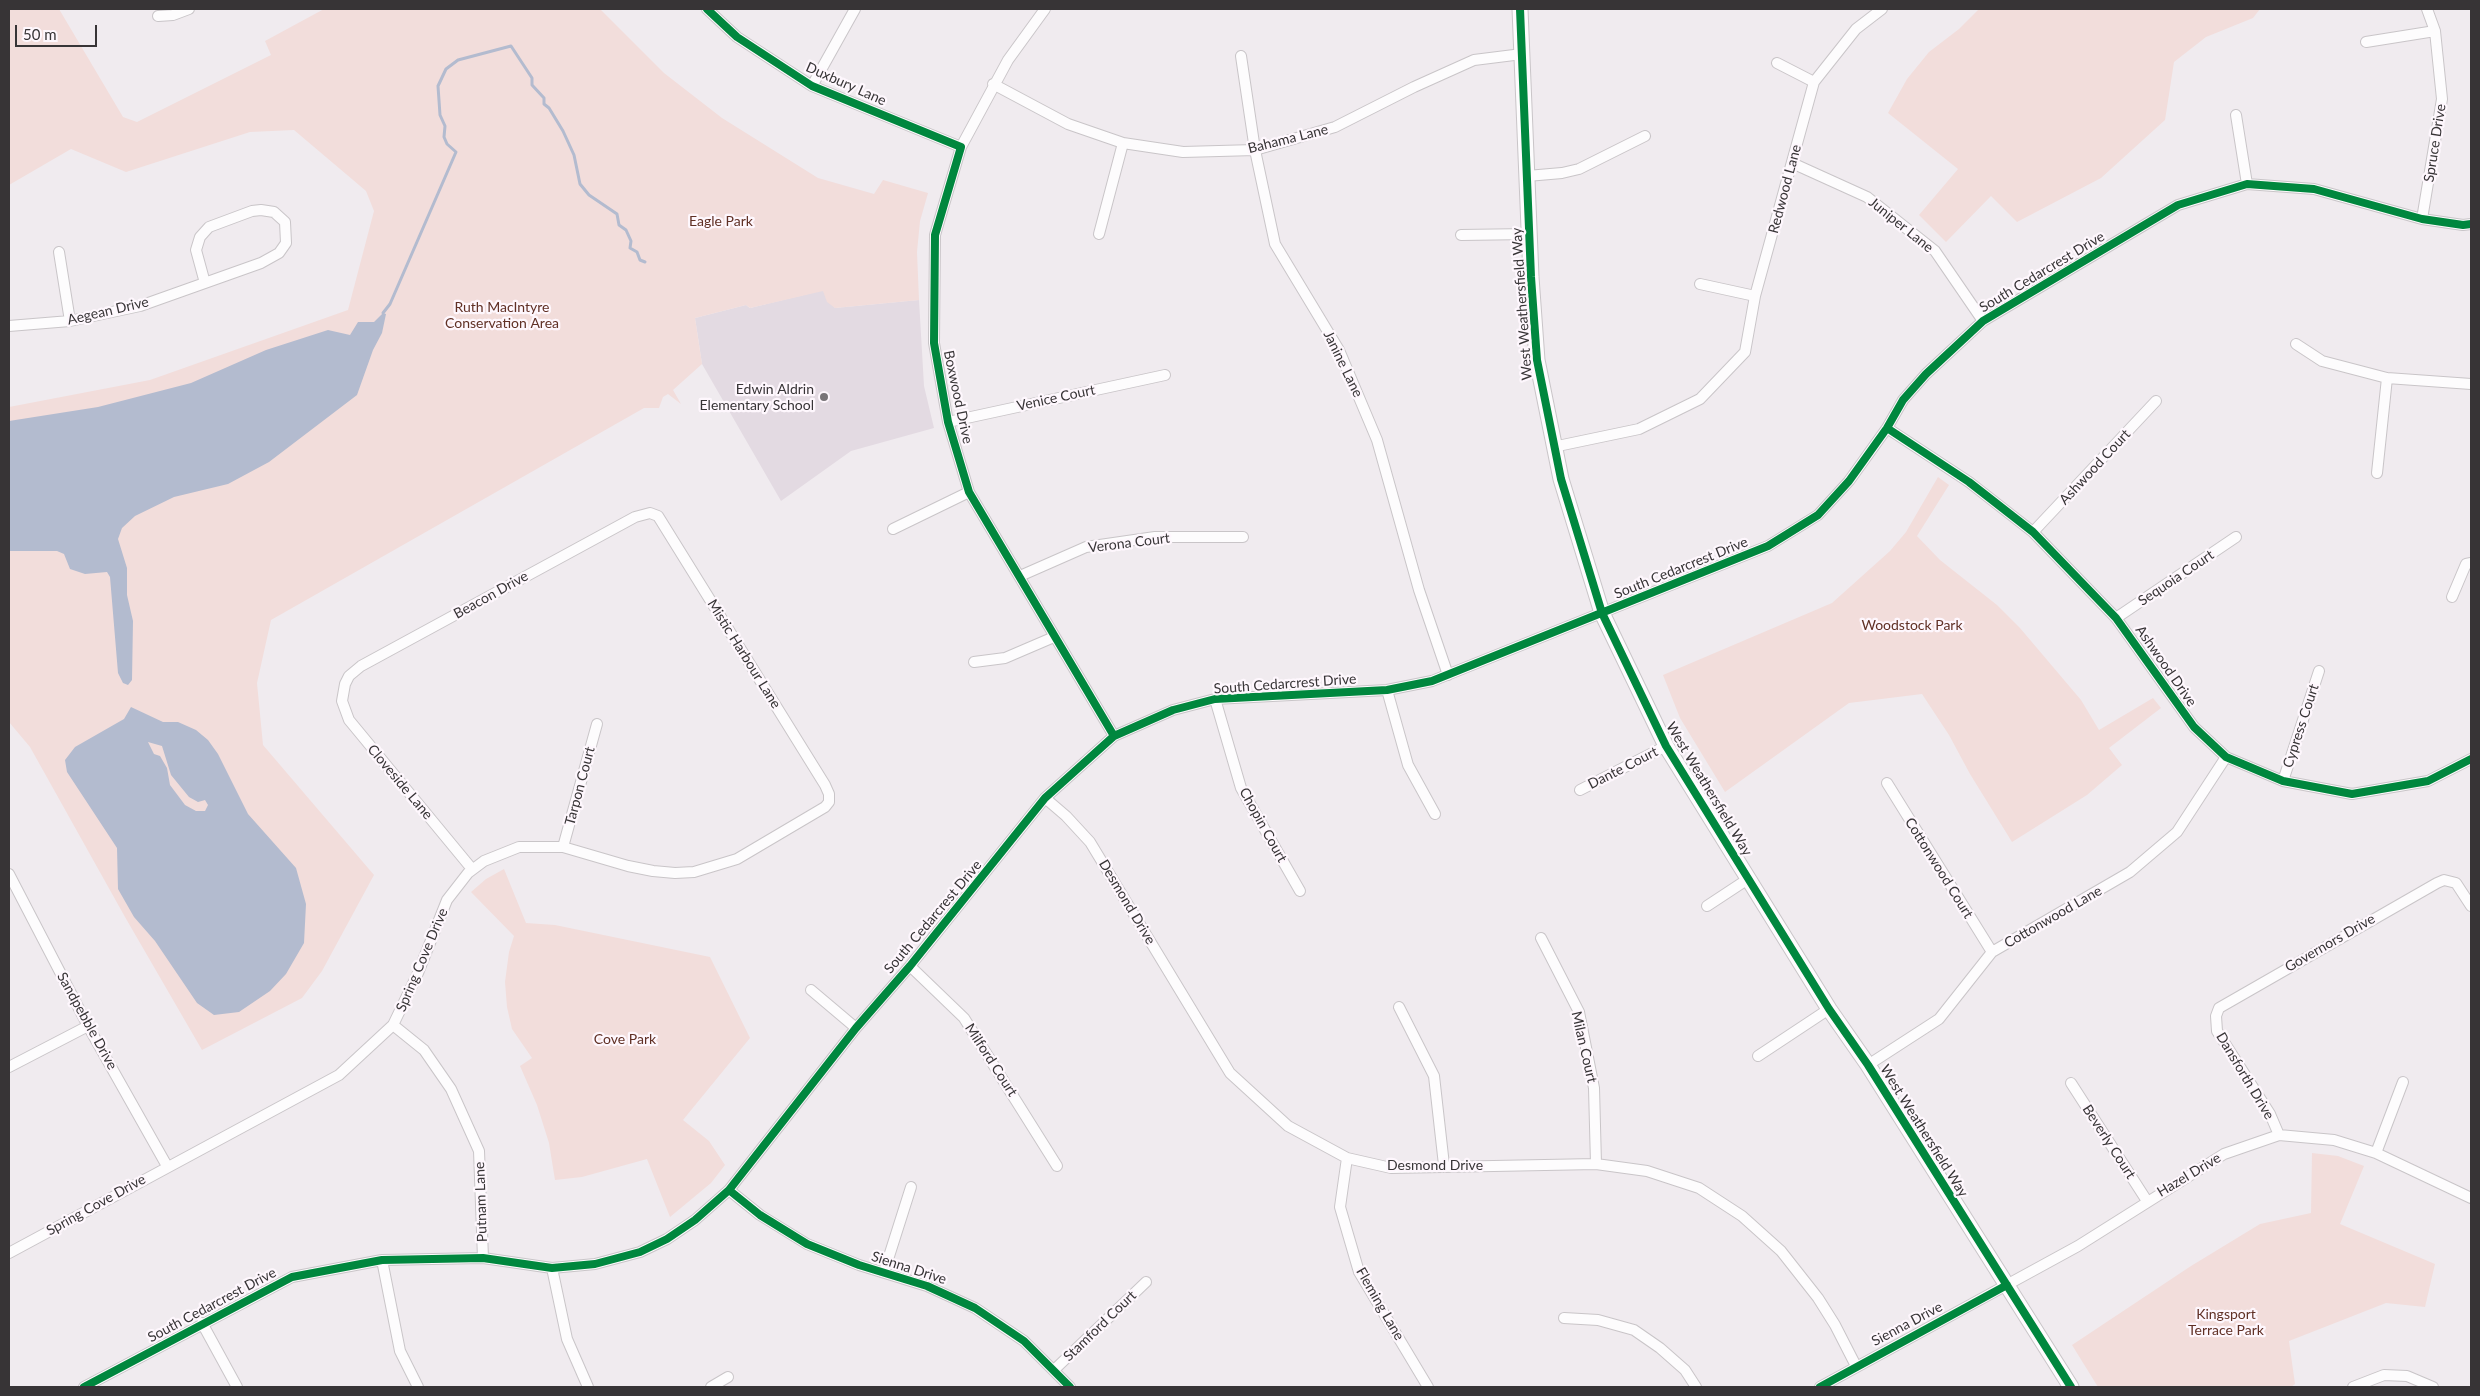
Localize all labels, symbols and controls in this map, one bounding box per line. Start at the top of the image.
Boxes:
scale bar [18,15,100,47]
text: 50 m [23,25,57,43]
street label: Duxbury Lane [803,59,889,109]
street label: Spruce Drive [2421,103,2449,183]
street label: Bahama Lane [1246,121,1330,157]
street label: Redwood Lane [1765,143,1805,235]
street label: Juniper Lane [1865,194,1937,256]
park label: Eagle Park [689,213,753,229]
street label: West Weathersfield Way [1508,227,1536,381]
street label: South Cedarcrest Drive [1976,228,2108,316]
street label: Aegean Drive [66,293,150,329]
park label: Ruth MacIntyre Conservation Area [445,299,559,332]
street label: Janine Lane [1320,328,1366,400]
street label: Boxwood Drive [940,349,976,445]
place label: Edwin Aldrin Elementary School [700,381,814,414]
street label: Venice Court [1015,382,1097,414]
marker: Edwin Aldrin Elementary School [818,391,830,403]
street label: Ashwood Court [2056,426,2134,508]
street label: Verona Court [1087,530,1171,556]
street label: South Cedarcrest Drive [1612,533,1750,603]
street label: Sequoia Court [2135,547,2217,609]
street label: Beacon Drive [451,568,531,622]
street label: Mistic Harbour Lane [704,596,784,712]
park label: Woodstock Park [1861,617,1963,633]
street label: Ashwood Drive [2132,622,2200,710]
street label: South Cedarcrest Drive [1213,671,1357,697]
street label: Cypress Court [2280,682,2322,770]
street label: West Weathersfield Way [1662,719,1756,859]
street label: Cloveside Lane [364,741,436,823]
street label: Dante Court [1585,743,1661,793]
street label: Tarpon Court [561,745,599,827]
street label: Chopin Court [1236,785,1290,865]
street label: Cottonwood Court [1901,815,1977,921]
street label: South Cedarcrest Drive [881,857,985,977]
street label: Desmond Drive [1095,857,1159,947]
street label: Cottonwood Lane [2001,882,2105,952]
street label: Spring Cove Drive [393,906,451,1014]
street label: Governors Drive [2282,910,2378,976]
street label: Sandpebble Drive [53,969,121,1073]
street label: Milan Court [1568,1010,1600,1084]
street label: Milford Court [961,1020,1021,1100]
street label: Dansforth Drive [2212,1029,2278,1123]
park label: Cove Park [594,1031,656,1047]
street label: West Weathersfield Way [1876,1062,1972,1200]
street label: Beverly Court [2079,1102,2139,1182]
street label: Hazel Drive [2154,1149,2224,1201]
street label: Desmond Drive [1387,1157,1483,1173]
street label: Putnam Lane [471,1162,491,1242]
street label: Spring Cove Drive [43,1171,149,1239]
street label: Sienna Drive [869,1248,949,1288]
street label: South Cedarcrest Drive [145,1264,279,1346]
street label: Fleming Lane [1352,1265,1408,1343]
street label: Stamford Court [1060,1287,1140,1365]
street label: Sienna Drive [1869,1298,1945,1350]
park label: Kingsport Terrace Park [2188,1306,2264,1338]

